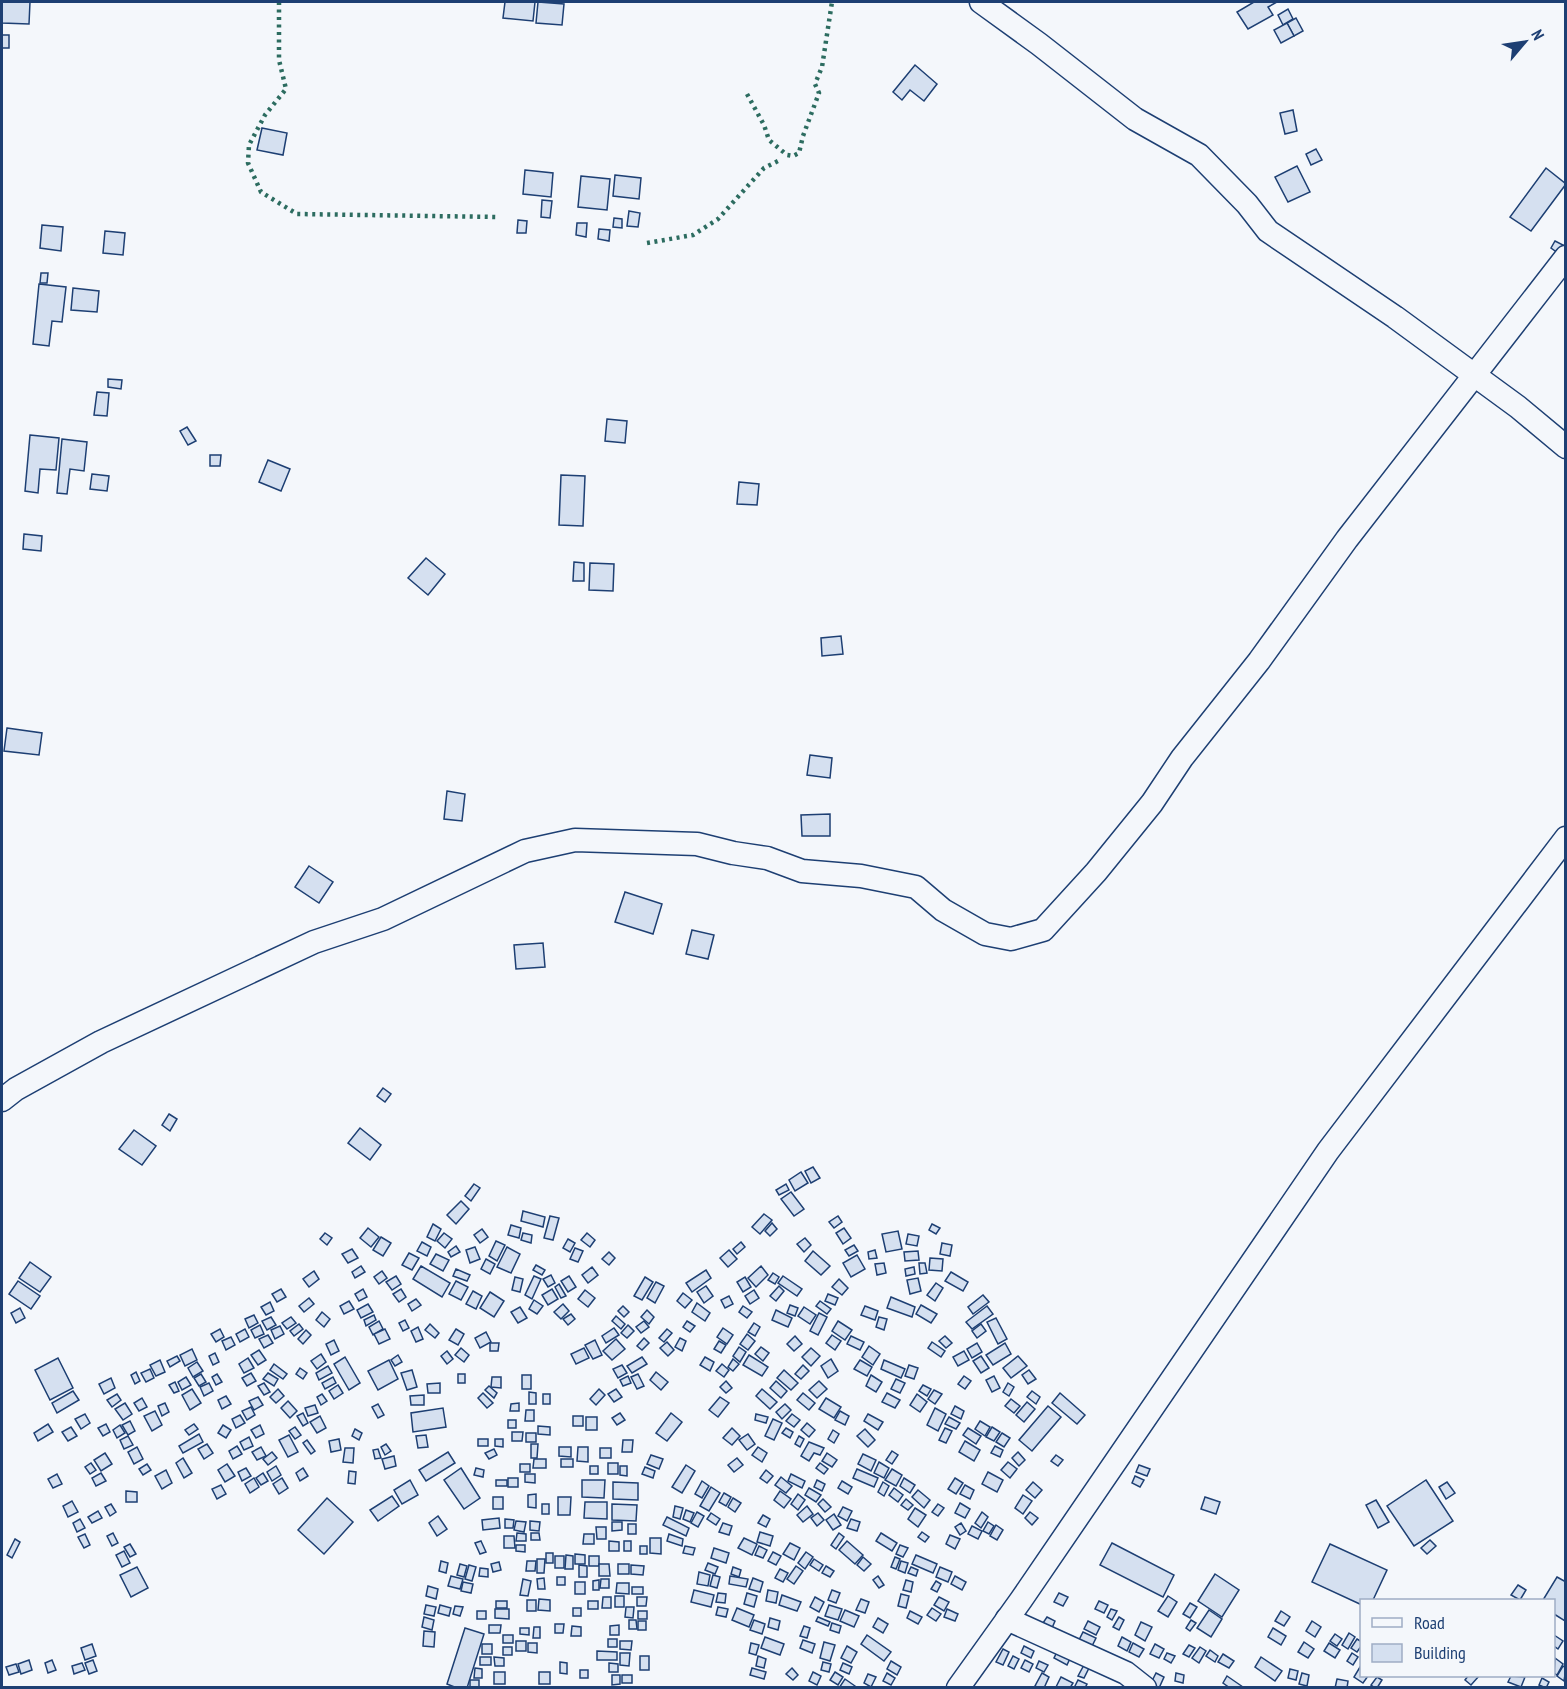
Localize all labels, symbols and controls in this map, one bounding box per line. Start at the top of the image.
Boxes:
north arrow [1495,12,1555,72]
text: N [1527,26,1549,43]
legend [1360,1599,1555,1677]
text: Road [1414,1611,1445,1634]
text: Building [1414,1641,1466,1664]

